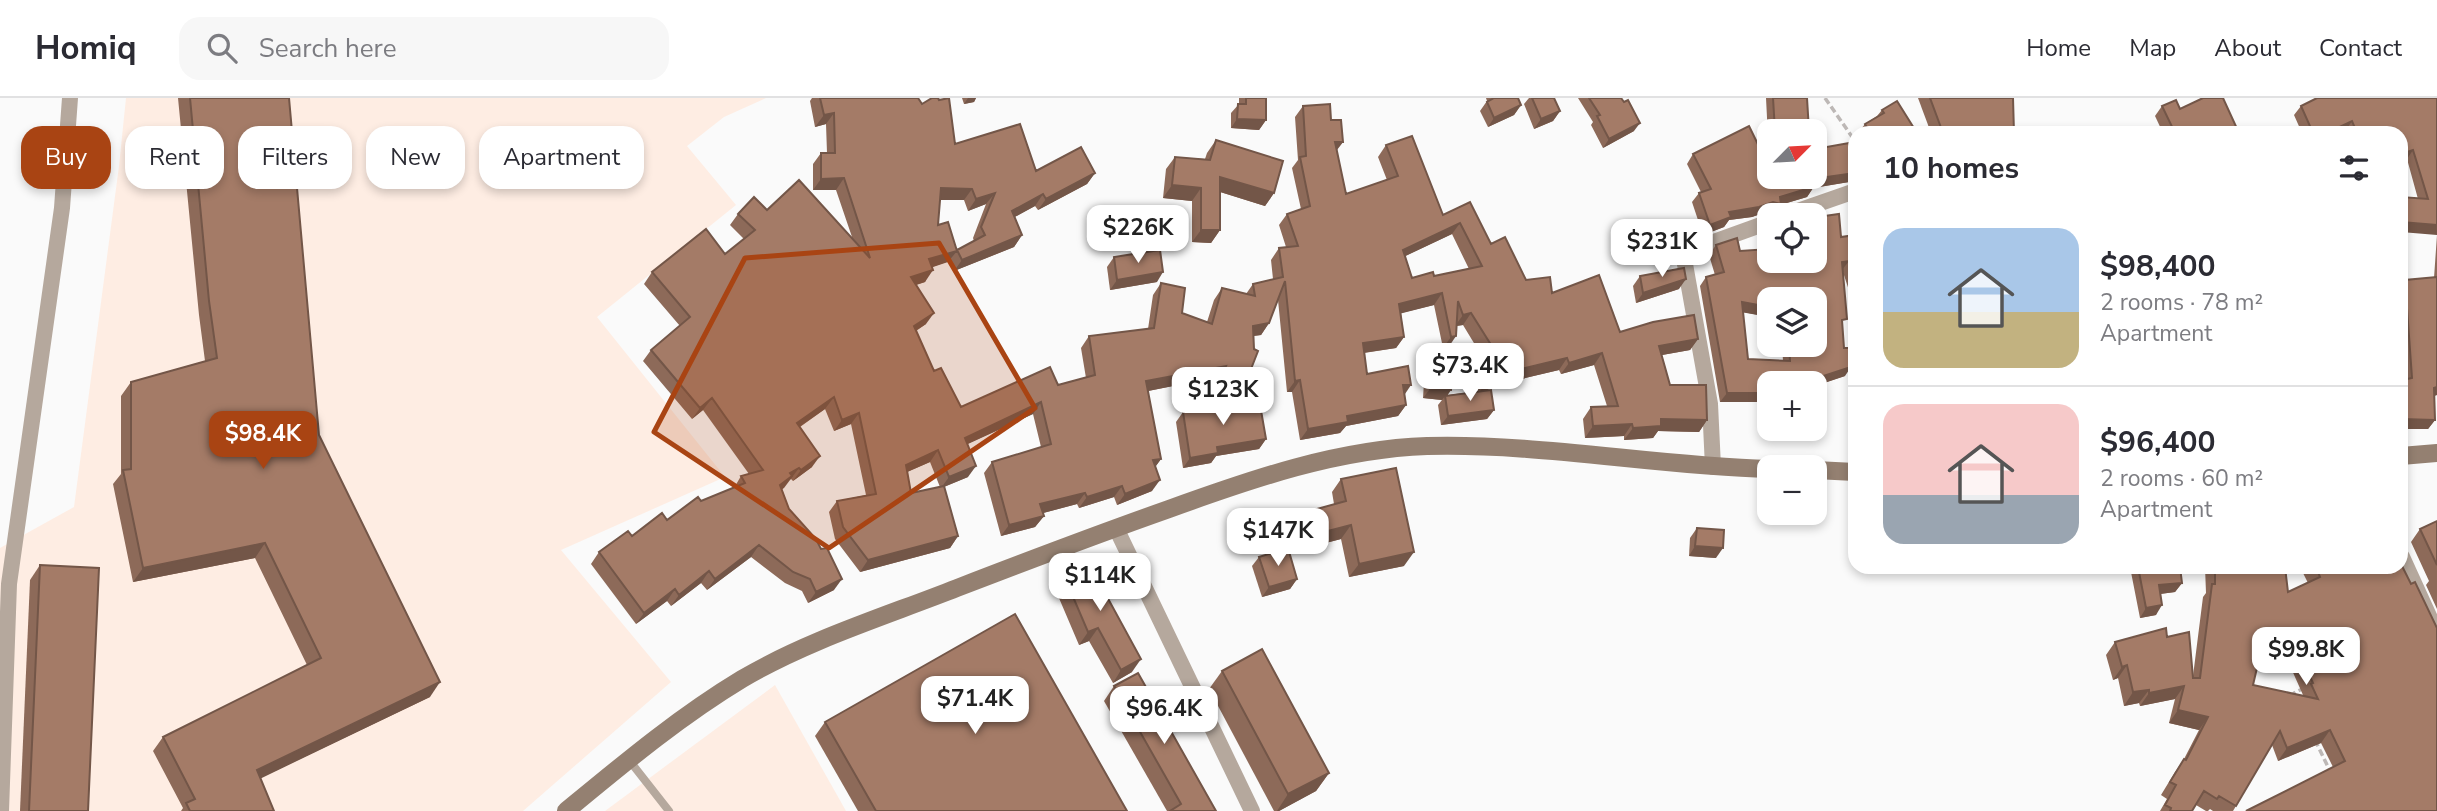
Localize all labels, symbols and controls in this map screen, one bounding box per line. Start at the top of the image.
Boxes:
search box [179,17,669,80]
text: Homiq [35,26,137,71]
icon: search [203,29,241,67]
text: Search here [259,31,397,66]
text: Home [2026,32,2091,64]
text: Map [2129,32,2176,64]
text: About [2214,32,2281,64]
text: Contact [2319,32,2402,64]
north arrow [1757,119,1827,189]
map controls [1757,119,1827,525]
chip: Buy [21,126,111,189]
chip: Rent [125,126,224,189]
chip: Filters [238,126,352,189]
chip: New [366,126,465,189]
chip: Apartment [479,126,644,189]
text: 10 homes [1883,148,2019,189]
icon: filters [2335,149,2373,187]
button: locate [1757,203,1827,273]
pin: $226K [1089,206,1187,265]
text: $226K [1103,212,1173,243]
pin: $231K [1613,220,1711,279]
text: $231K [1627,226,1697,257]
text: $98,400 [2100,246,2215,287]
icon: home [1939,256,2023,340]
button: layers [1757,287,1827,357]
text: 2 rooms · 78 m² [2100,287,2263,318]
text: Apartment [2100,318,2212,349]
pin: $73.4K [1413,344,1527,403]
text: $73.4K [1432,350,1508,381]
pin: $123K [1174,368,1272,427]
button: + [1757,371,1827,441]
text: $123K [1188,374,1258,405]
pin: $98.4K [206,412,320,471]
text: $98.4K [225,418,301,449]
text: $96,400 [2100,422,2215,463]
icon: home [1939,432,2023,516]
button: − [1757,455,1827,525]
text: 2 rooms · 60 m² [2100,463,2263,494]
text: Apartment [2100,494,2212,525]
pin: $147K [1229,508,1327,568]
text: $147K [1243,515,1313,546]
pin: $114K [1051,554,1149,613]
text: $114K [1065,560,1135,591]
pin: $99.8K [2249,628,2363,687]
text: $99.8K [2268,634,2344,665]
pin: $71.4K [918,676,1032,736]
text: $71.4K [937,683,1013,714]
pin: $96.4K [1107,686,1221,746]
text: $96.4K [1126,693,1202,724]

